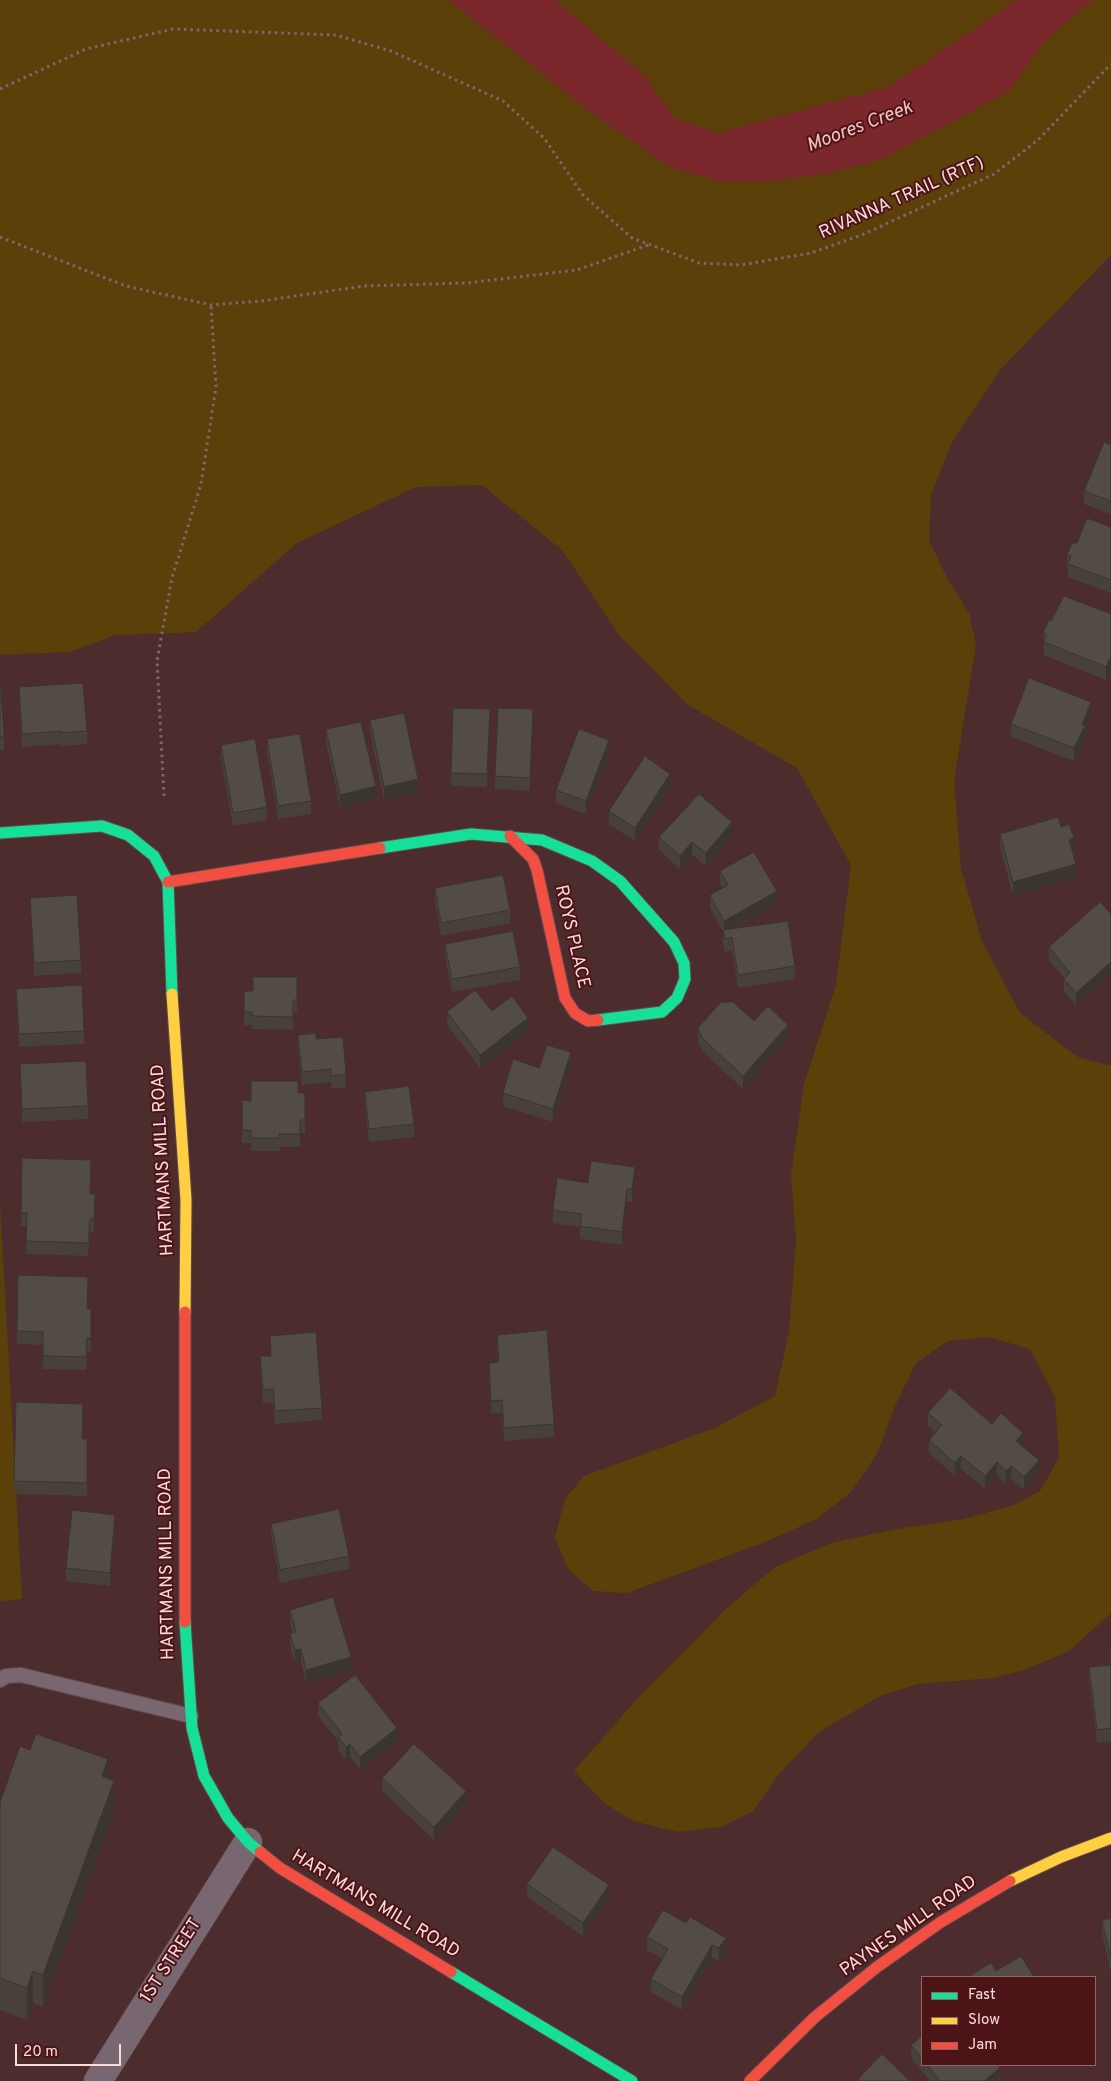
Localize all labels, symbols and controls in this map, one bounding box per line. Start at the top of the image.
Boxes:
water label: Moores Creek [804,97,916,159]
street label: RIVANNA TRAIL (RTF) [816,153,988,245]
street label: ROYS PLACE [549,883,593,991]
street label: HARTMANS MILL ROAD [148,1064,180,1256]
street label: HARTMANS MILL ROAD [156,1468,180,1660]
street label: HARTMANS MILL ROAD [287,1846,463,1964]
street label: PAYNES MILL ROAD [837,1872,981,1982]
street label: 1ST STREET [137,1915,207,2007]
legend [921,1976,1096,2066]
text: Fast [968,1986,996,2005]
text: Slow [968,2011,1000,2030]
scale bar [18,2034,124,2066]
text: Jam [968,2036,997,2055]
text: 20 m [23,2043,58,2062]

